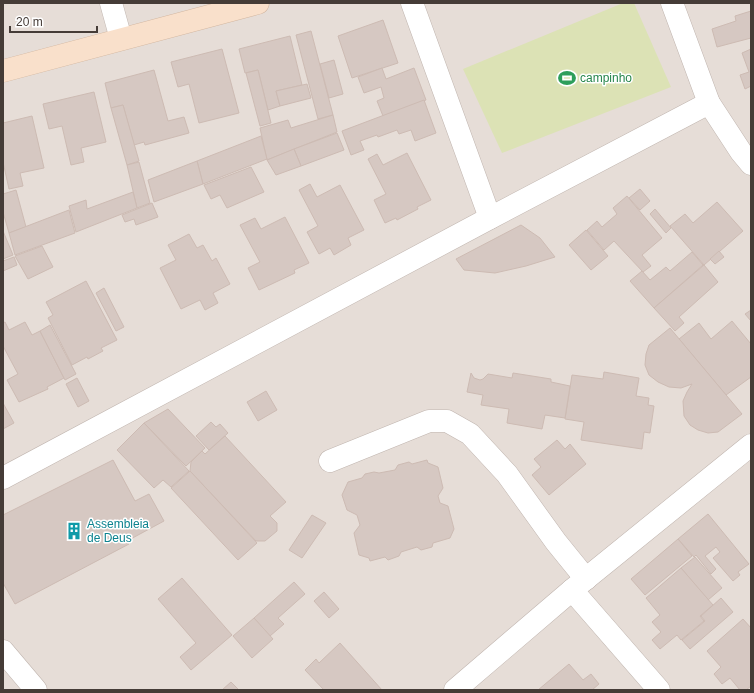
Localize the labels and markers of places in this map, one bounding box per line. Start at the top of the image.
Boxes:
sports icon: campinho [557,68,577,88]
place label: campinho [580,71,632,85]
place label: Assembleia de Deus [87,517,149,545]
building icon: Assembleia de Deus [64,521,84,541]

